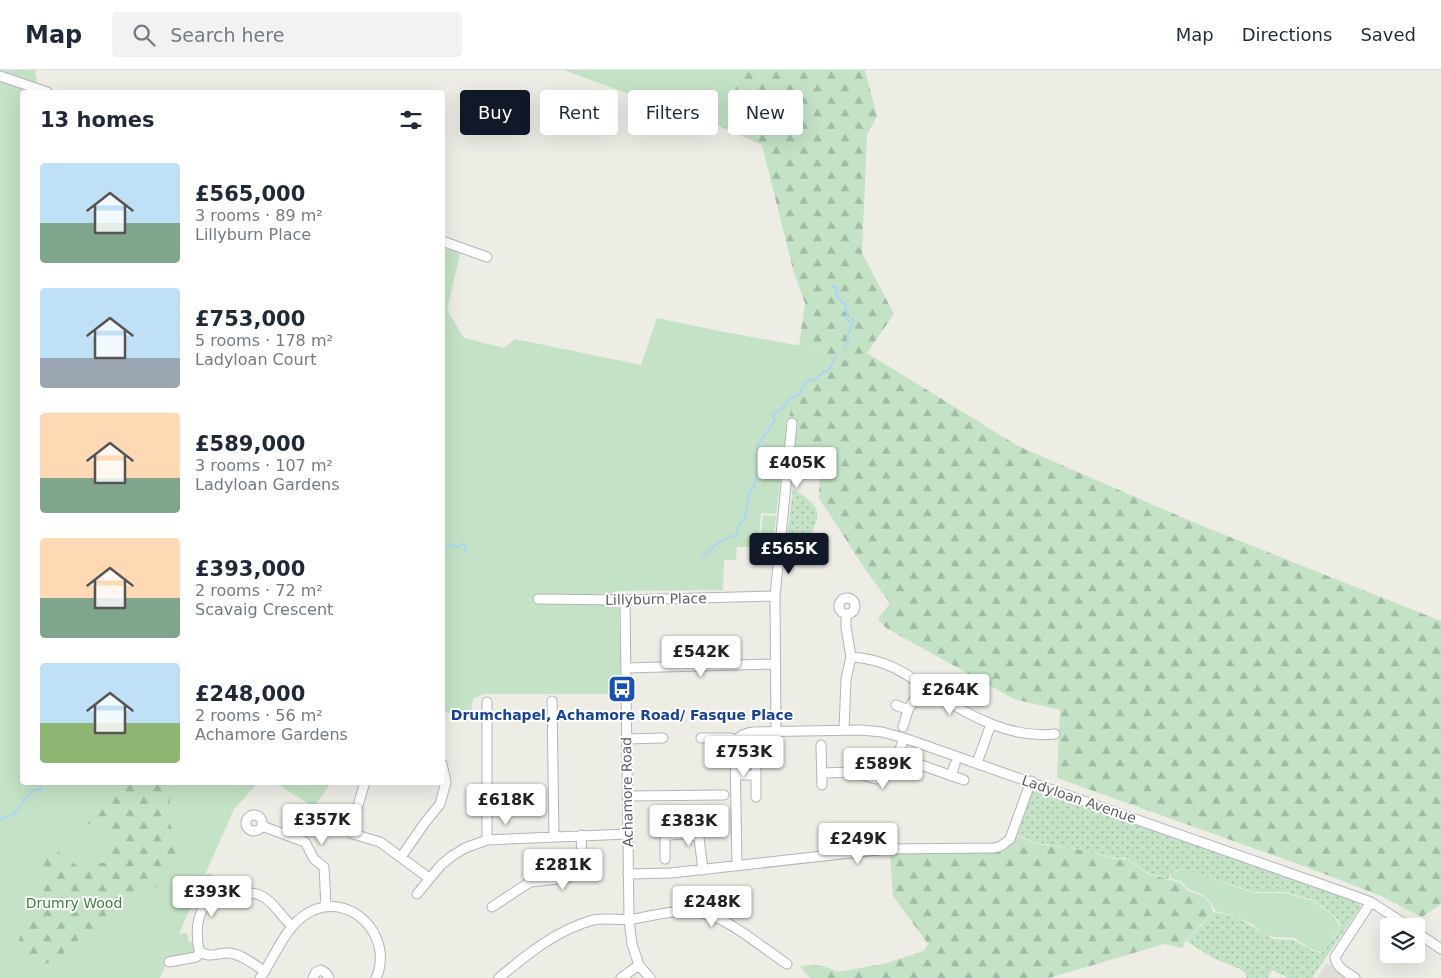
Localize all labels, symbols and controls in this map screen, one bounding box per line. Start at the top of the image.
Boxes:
search box [112,12,462,57]
text: Map [25,21,82,49]
icon: search [130,21,158,49]
text: Search here [170,24,284,46]
text: Map [1176,24,1214,45]
text: Directions [1242,24,1332,45]
text: Saved [1360,24,1416,45]
chip: Buy [460,90,530,135]
chip: Rent [540,90,618,135]
chip: Filters [628,90,718,135]
chip: New [728,90,803,135]
icon: filters [397,106,425,134]
text: 13 homes [40,108,155,132]
text: £565,000 [195,182,305,206]
icon: home [80,183,140,243]
text: 3 rooms · 89 m² [195,206,323,225]
text: Lillyburn Place [195,225,311,244]
text: £753,000 [195,307,305,331]
icon: home [80,308,140,368]
text: 5 rooms · 178 m² [195,331,333,350]
text: Ladyloan Court [195,350,317,369]
text: £589,000 [195,432,305,456]
icon: home [80,433,140,493]
pin: £405K [762,446,832,489]
text: £405K [769,453,825,472]
text: 3 rooms · 107 m² [195,456,333,475]
text: Ladyloan Gardens [195,475,340,494]
pin: £565K [754,532,824,575]
text: £565K [761,539,817,558]
text: £393,000 [195,557,305,581]
icon: home [80,558,140,618]
text: 2 rooms · 72 m² [195,581,323,600]
street label: Lillyburn Place [605,590,707,608]
text: Scavaig Crescent [195,600,333,619]
pin: £542K [666,636,736,678]
text: £542K [673,642,729,661]
bus stop icon: Drumchapel, Achamore Road/ Fasque Place [607,674,637,704]
pin: £264K [915,674,985,716]
text: £264K [922,680,978,699]
text: £248,000 [195,682,305,706]
icon: home [80,683,140,743]
text: 2 rooms · 56 m² [195,706,323,725]
place label: Drumchapel, Achamore Road/ Fasque Place [451,707,793,723]
text: Achamore Gardens [195,725,348,744]
pin: £753K [709,736,779,778]
street label: Achamore Road [618,737,636,847]
text: £753K [716,742,772,761]
pin: £589K [848,748,918,790]
text: £589K [855,754,911,773]
street label: Ladyloan Avenue [1020,772,1138,826]
pin: £618K [471,784,541,826]
text: £618K [478,790,534,809]
pin: £357K [287,804,357,846]
pin: £383K [654,804,724,847]
text: £357K [294,810,350,829]
text: £383K [661,811,717,830]
pin: £249K [823,822,893,865]
text: £249K [830,829,886,848]
pin: £281K [528,848,598,891]
text: £281K [535,855,591,874]
pin: £393K [177,876,247,918]
text: £393K [184,882,240,901]
pin: £248K [677,886,747,928]
text: £248K [684,892,740,911]
park label: Drumry Wood [26,895,122,911]
map controls [1380,918,1425,963]
button: layers [1380,918,1425,963]

